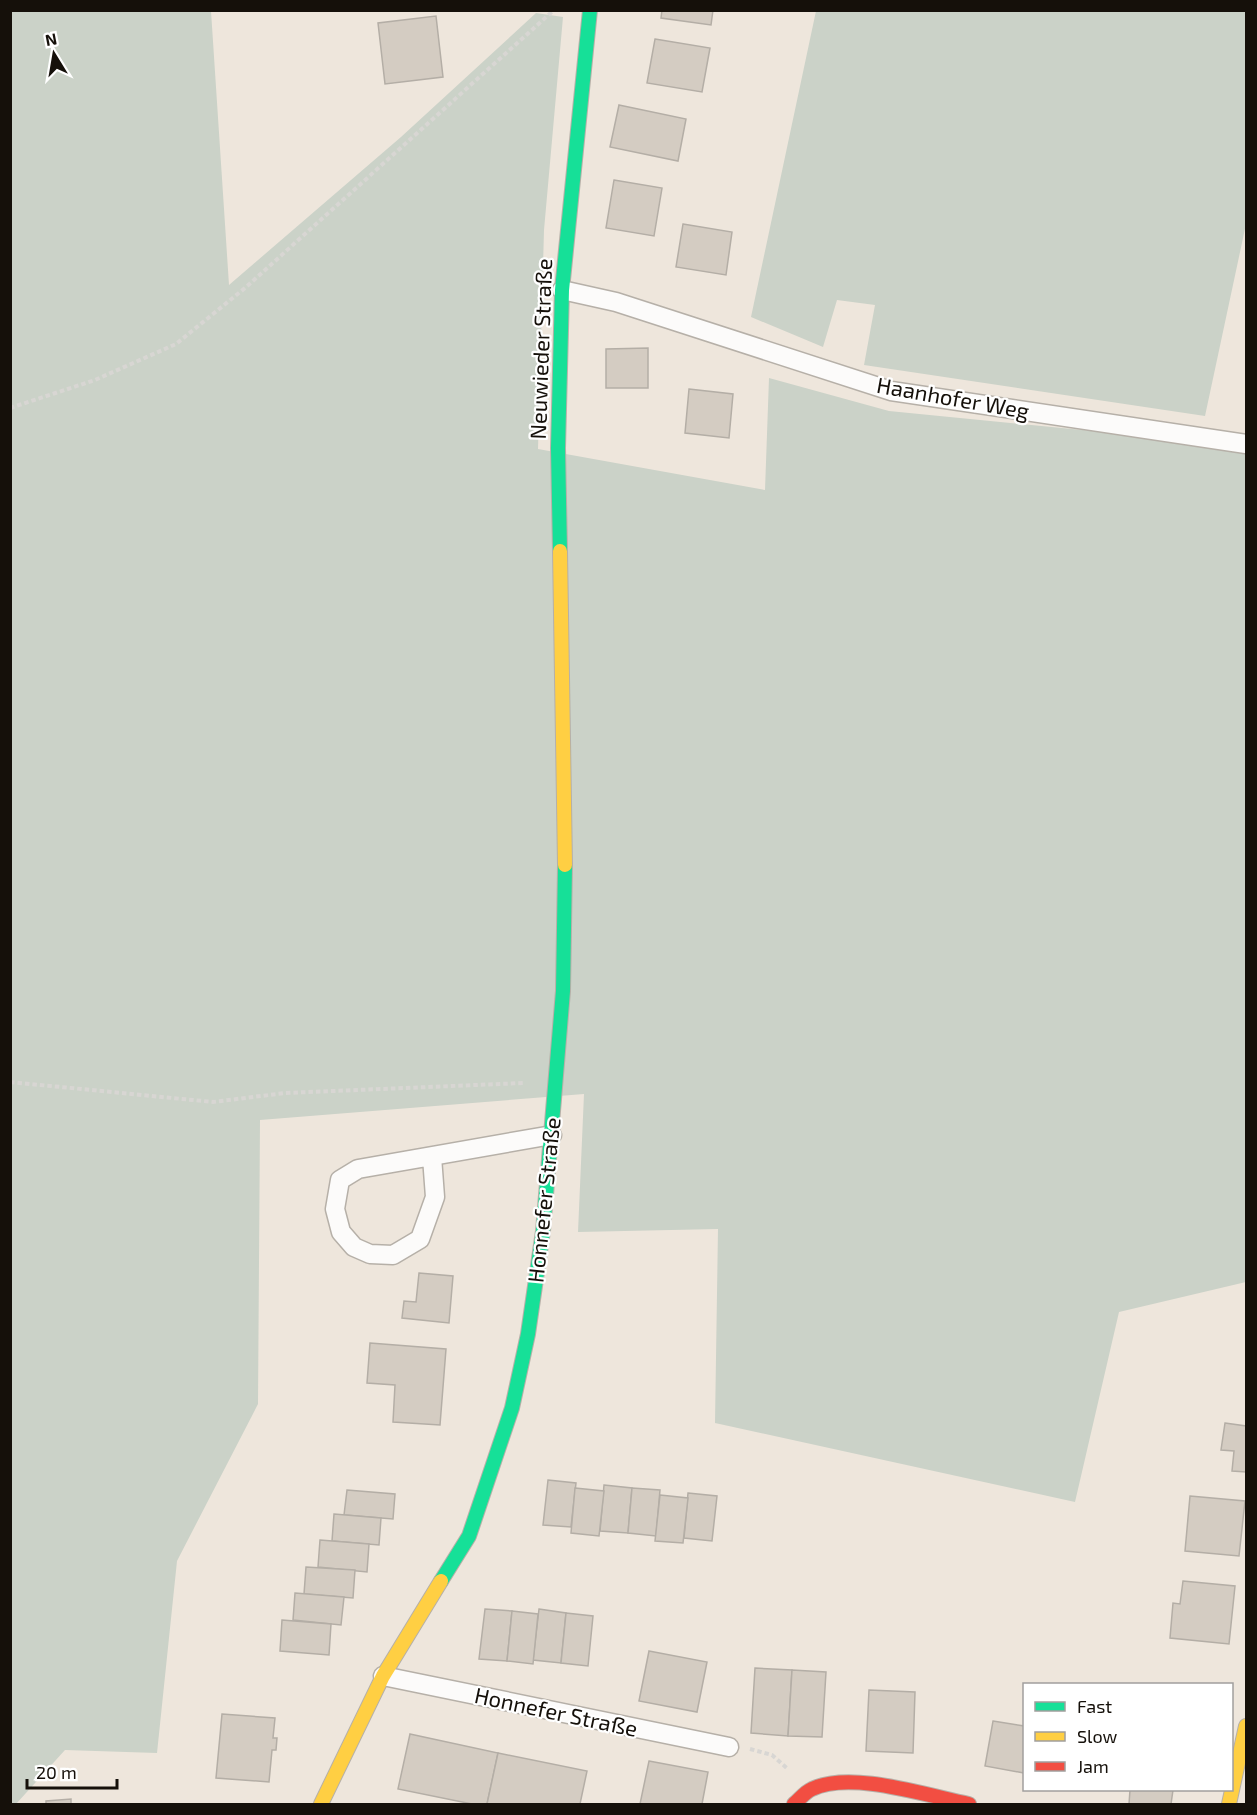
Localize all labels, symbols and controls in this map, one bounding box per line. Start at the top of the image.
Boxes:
north arrow [24,24,84,84]
text: N [44,28,59,49]
street label: Neuwieder Straße [524,258,556,440]
street label: Haanhofer Weg [875,371,1031,423]
street label: Honnefer Straße [521,1116,565,1284]
street label: Honnefer Straße [472,1681,640,1741]
legend [1023,1683,1233,1791]
text: Fast [1077,1695,1112,1717]
text: Slow [1077,1725,1118,1747]
scale bar [27,1752,117,1790]
text: Jam [1077,1755,1109,1777]
text: 20 m [36,1761,77,1783]

